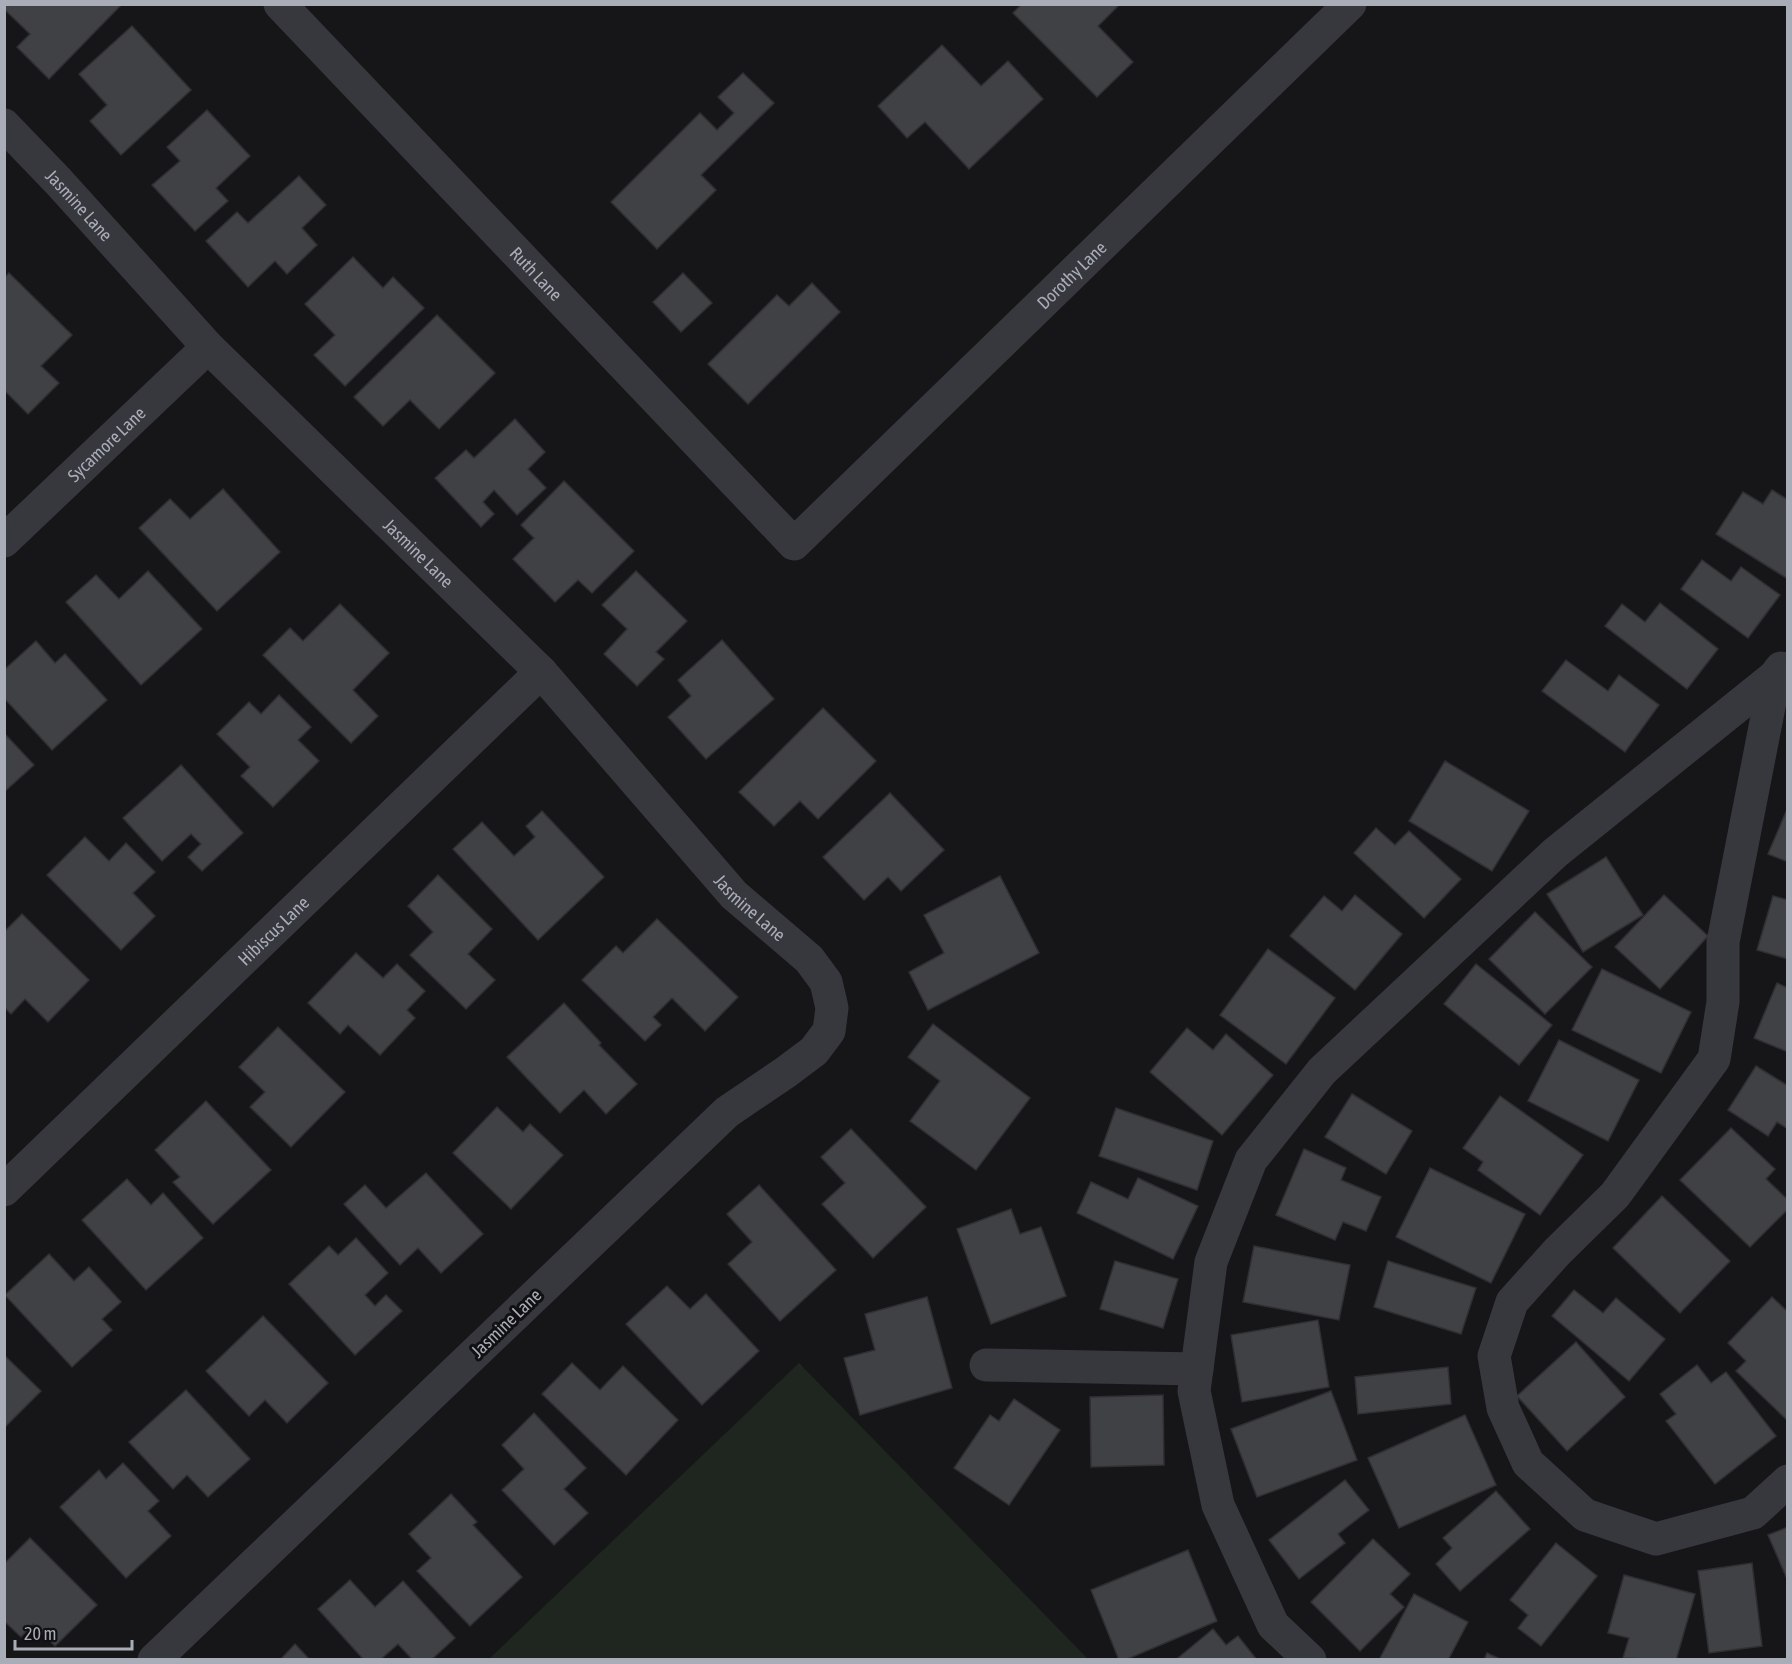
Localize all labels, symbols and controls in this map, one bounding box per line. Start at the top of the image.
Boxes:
street label: Jasmine Lane [42,165,117,245]
street label: Dorothy Lane [1032,236,1110,313]
street label: Ruth Lane [506,242,567,305]
street label: Sycamore Lane [63,402,149,486]
street label: Jasmine Lane [379,514,458,591]
street label: Jasmine Lane [710,870,790,945]
street label: Hibiscus Lane [233,892,313,969]
street label: Jasmine Lane [467,1284,545,1362]
scale bar [15,1613,132,1651]
text: 20 m [24,1623,56,1644]

